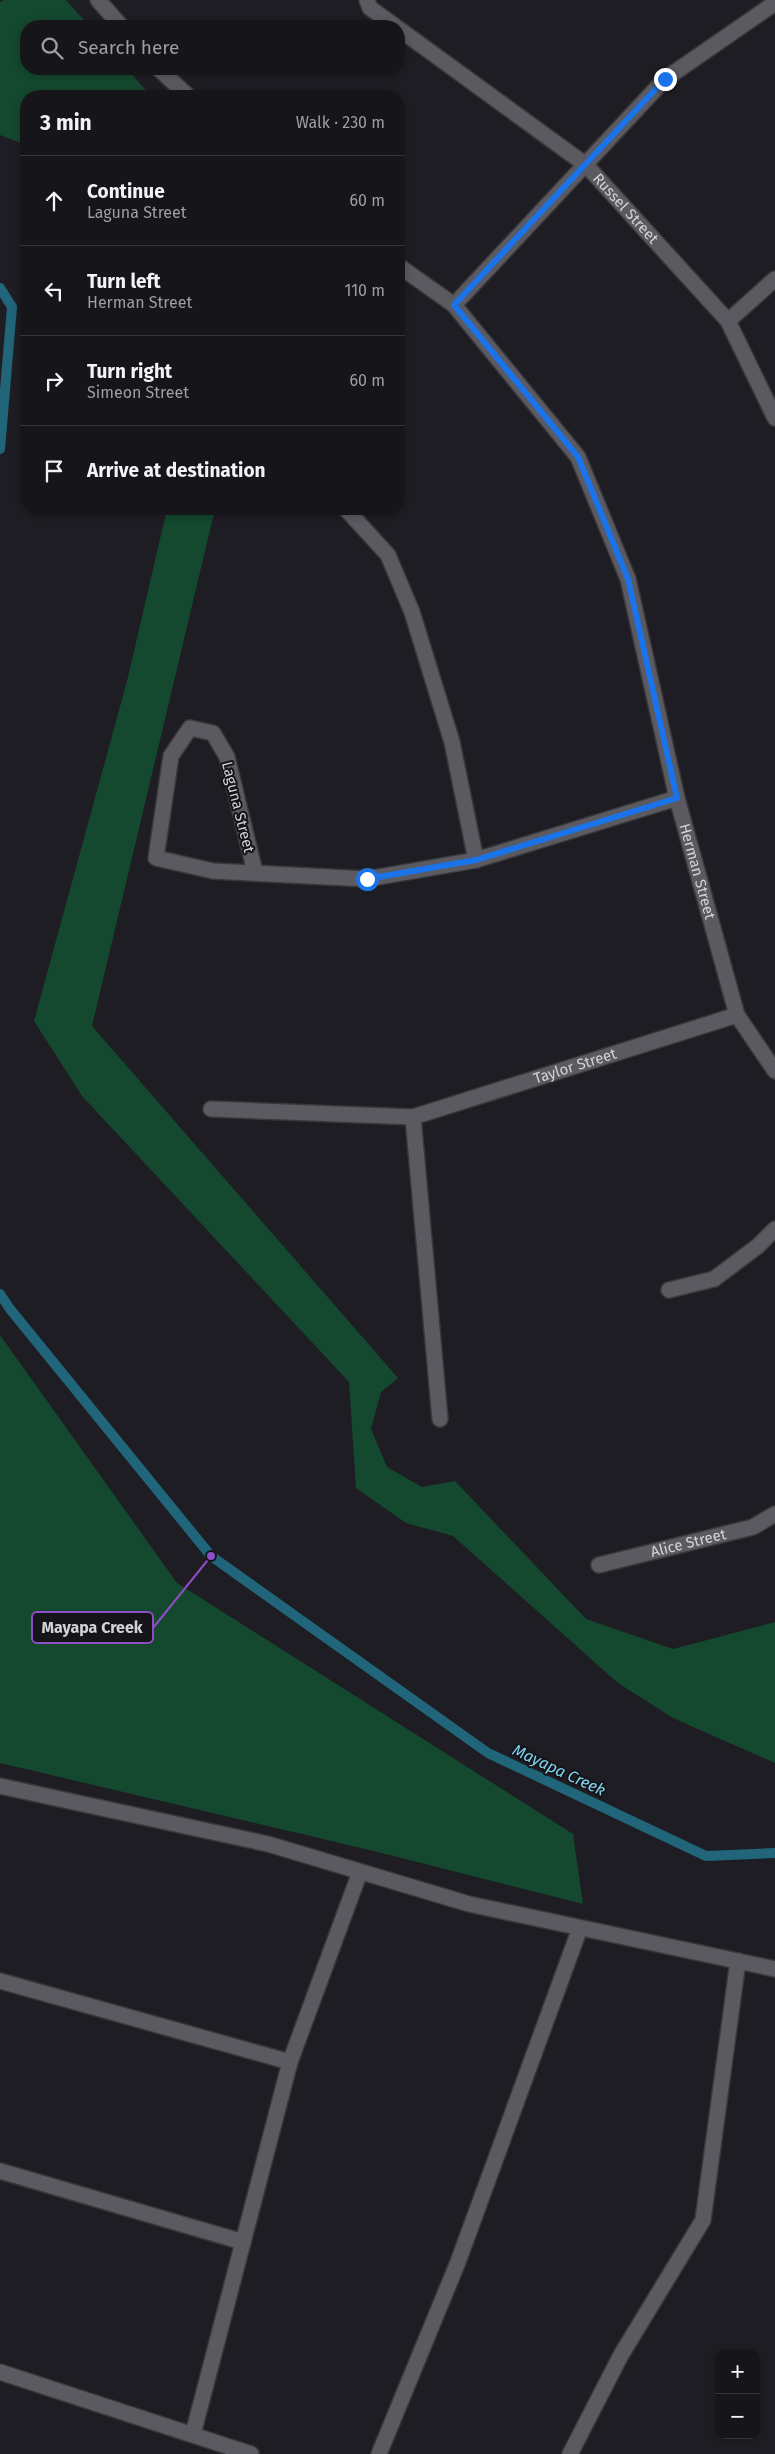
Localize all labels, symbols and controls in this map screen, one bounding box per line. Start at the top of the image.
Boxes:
search box [20,20,405,75]
icon: search [38,34,66,62]
text: Search here [78,36,179,59]
route end [654,68,677,91]
text: 3 min [40,110,92,136]
text: Walk · 230 m [296,113,385,132]
street label: Russel Street [589,169,663,248]
text: Continue [87,180,165,203]
icon: ahead [40,187,68,215]
text: 60 m [350,191,385,210]
text: Laguna Street [87,203,187,222]
text: Turn left [87,270,161,293]
icon: left [40,277,68,305]
text: 110 m [344,281,385,300]
text: Herman Street [87,293,192,312]
text: Turn right [87,360,172,383]
icon: right [40,367,68,395]
text: 60 m [350,371,385,390]
text: Simeon Street [87,383,189,402]
icon: arrive [40,457,68,485]
text: Arrive at destination [87,459,266,482]
street label: Laguna Street [218,760,258,855]
street label: Herman Street [675,821,719,922]
route start [356,868,379,891]
street label: Taylor Street [531,1044,619,1087]
street label: Alice Street [649,1525,728,1561]
callout: Mayapa Creek [32,1612,153,1643]
text: Mayapa Creek [41,1618,143,1637]
water label: Mayapa Creek [510,1740,609,1800]
map controls [715,2349,760,2439]
button: + [715,2349,760,2394]
button: − [715,2394,760,2439]

